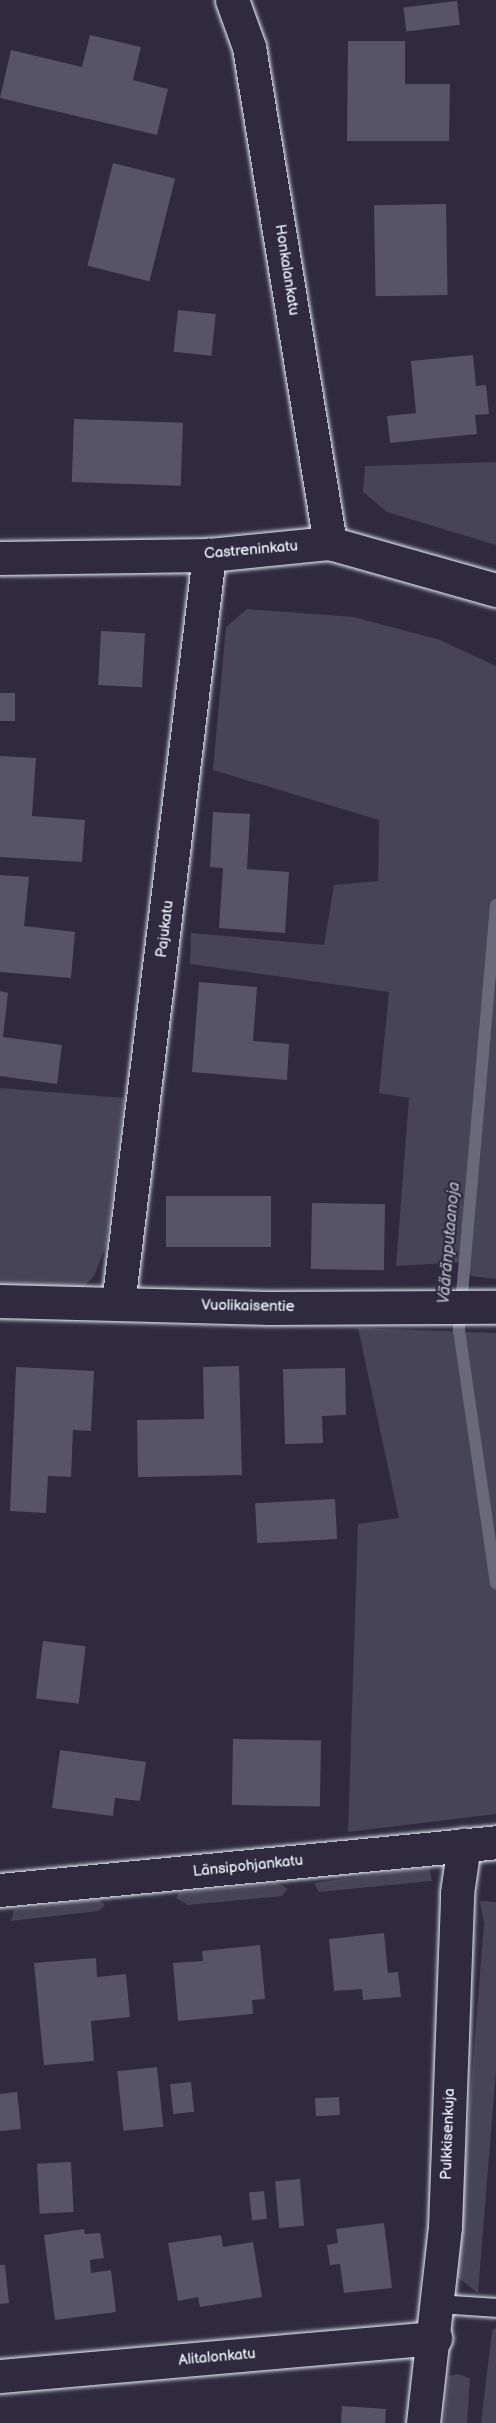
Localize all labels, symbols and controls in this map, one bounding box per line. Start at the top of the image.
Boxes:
street label: Honkalankatu [271,223,303,317]
street label: Castreninkatu [203,537,299,563]
street label: Pajukatu [153,899,177,959]
water label: Vääränputaanoja [435,1181,465,1305]
street label: Vuolikaisentie [201,1296,295,1316]
street label: Länsipohjankatu [192,1851,304,1881]
street label: Pulkkisenkuja [437,2088,459,2180]
street label: Alitalonkatu [178,2345,256,2369]

